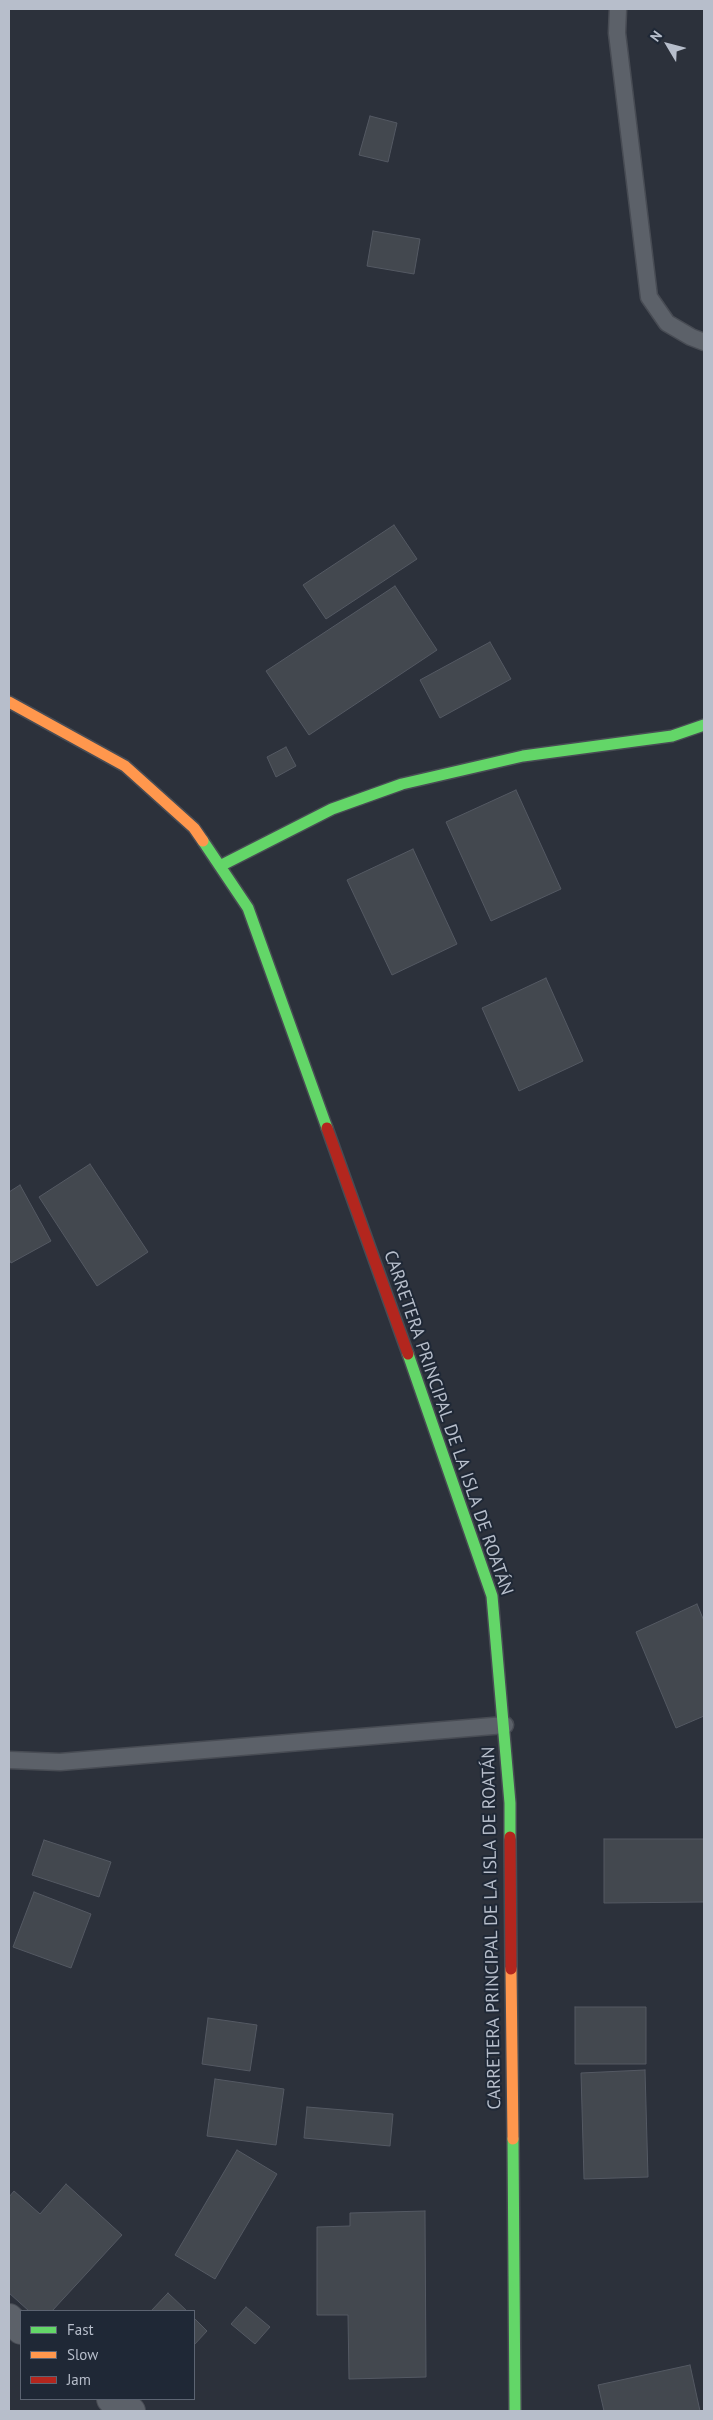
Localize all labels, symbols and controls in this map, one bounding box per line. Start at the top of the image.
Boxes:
north arrow [643,20,693,70]
text: N [646,27,666,45]
street label: CARRETERA PRINCIPAL DE LA ISLA DE ROATÁN [379,1248,517,1598]
street label: CARRETERA PRINCIPAL DE LA ISLA DE ROATÁN [478,1746,506,2110]
legend [20,2310,195,2400]
text: Fast [67,2320,94,2339]
text: Slow [67,2345,98,2364]
text: Jam [67,2370,91,2389]

